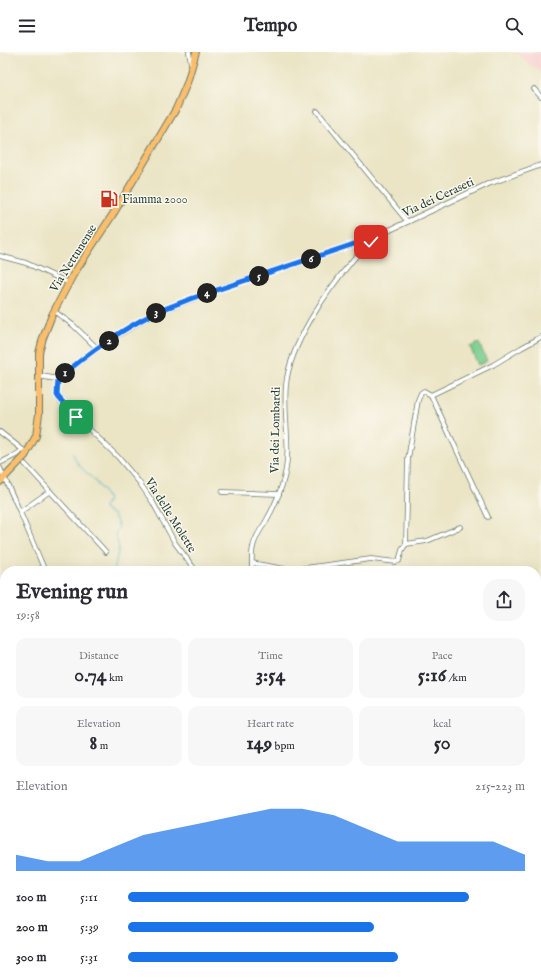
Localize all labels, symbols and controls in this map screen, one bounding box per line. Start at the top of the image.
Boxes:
icon: menu [16,15,38,37]
text: Tempo [244,15,297,38]
icon: search [503,15,525,37]
street label: Via dei Ceraseti [399,174,476,221]
fuel station icon: Fiamma 2000 [99,189,119,209]
place label: Fiamma 2000 [122,192,188,207]
street label: Via Nettunense [46,221,100,296]
pin [354,225,388,259]
icon: check [360,231,382,253]
pin: 6 [301,249,321,269]
text: 6 [309,252,313,266]
pin: 5 [249,266,269,286]
text: 5 [257,269,261,283]
pin: 4 [197,283,217,303]
text: 4 [204,286,210,300]
pin: 3 [146,303,166,323]
text: 3 [154,306,158,320]
pin: 2 [99,331,119,351]
text: 2 [106,334,112,348]
pin: 1 [55,363,75,383]
text: 1 [63,366,67,380]
street label: Via dei Lombardi [267,387,284,474]
pin [59,400,93,434]
icon: arrive [65,406,87,428]
street label: Via delle Molette [141,474,200,556]
text: Evening run [16,578,128,606]
button: share [483,579,525,621]
text: 19:58 [16,607,40,624]
text: Distance [79,649,119,663]
text: Time [258,649,283,663]
text: Pace [432,649,453,663]
text: 0.74 [74,663,107,688]
text: 3:54 [256,663,285,688]
text: 5:16 [418,663,446,688]
text: km [107,671,123,685]
text: /km [446,671,467,685]
text: Elevation [77,717,121,731]
text: Heart rate [247,717,294,731]
text: kcal [433,717,451,731]
text: 8 [89,731,97,756]
text: 149 [246,731,272,756]
text: 50 [434,731,451,756]
text: m [97,739,108,753]
text: bpm [272,739,295,753]
text: Elevation [16,778,68,795]
text: 215–223 m [475,778,525,795]
text: 100 m [16,889,46,906]
text: 5:11 [80,889,98,906]
text: 200 m [16,919,48,936]
text: 5:39 [80,919,99,936]
text: 300 m [16,949,47,966]
text: 5:31 [80,949,98,966]

